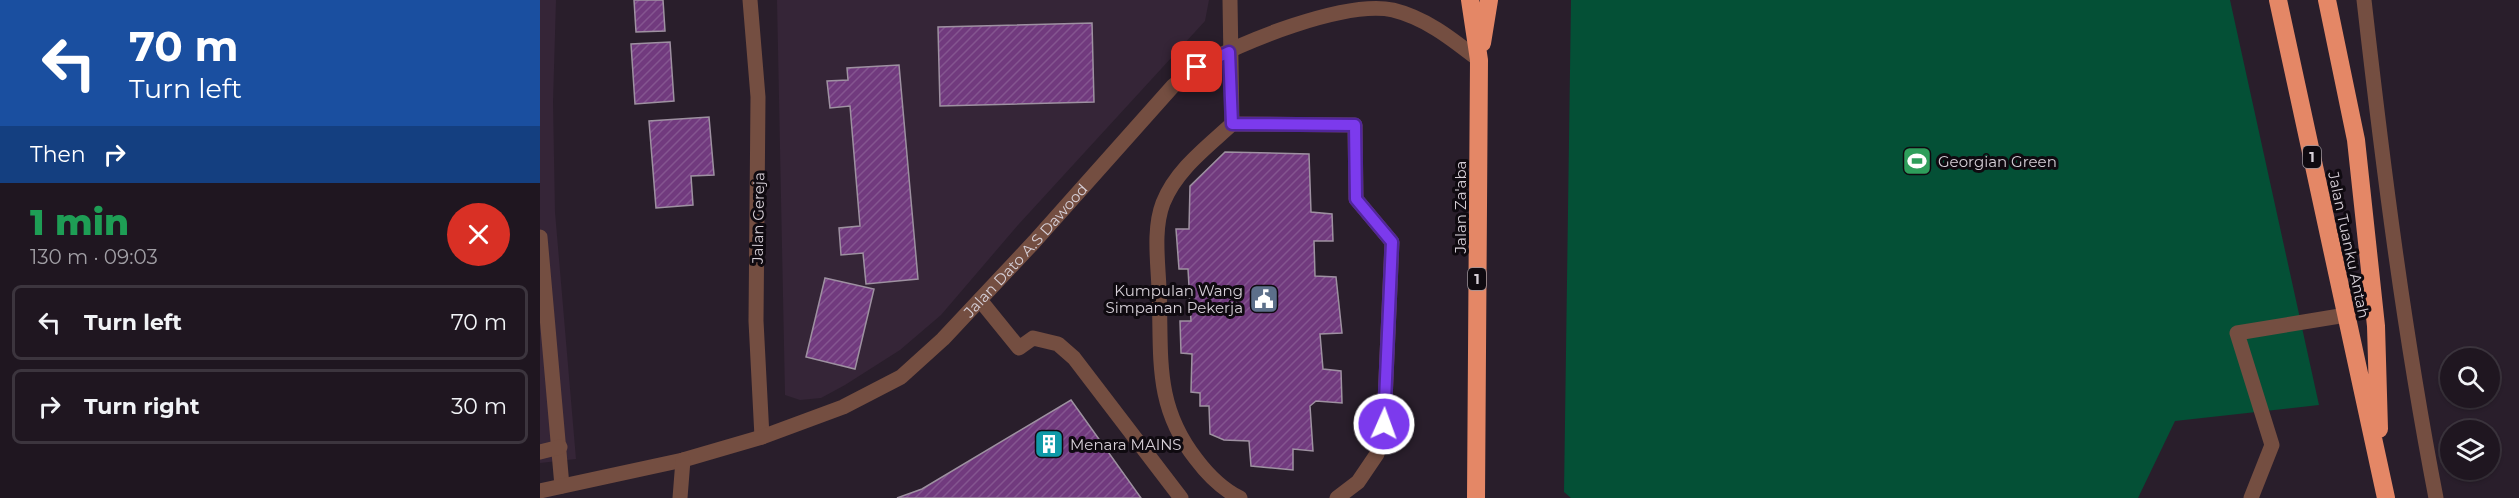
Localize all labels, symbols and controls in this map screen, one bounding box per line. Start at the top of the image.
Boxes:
text: 70 m [129,20,239,72]
icon: left [30,24,108,102]
pin [1171,41,1222,92]
icon: arrive [1180,50,1213,83]
text: Turn left [129,72,242,105]
icon: right [98,138,131,171]
text: Then [30,141,86,168]
sports icon: Georgian Green [1901,145,1933,177]
road number: 1 [2303,146,2321,168]
place label: Georgian Green [1938,152,2057,171]
street label: Jalan Za'aba [1451,161,1470,254]
street label: Jalan Tuanku Antah [2324,169,2374,320]
street label: Jalan Gereja [748,172,768,265]
street label: Jalan Dato A.S Dawood [959,179,1091,322]
text: 1 min [30,200,129,244]
button: close [447,203,510,266]
text: 130 m · 09:03 [30,245,158,269]
road number: 1 [1468,268,1486,290]
place label: Kumpulan Wang Simpanan Pekerja [1105,281,1243,317]
public building icon: Kumpulan Wang Simpanan Pekerja [1248,283,1280,315]
icon: left [33,306,66,339]
text: Turn left [84,309,182,336]
text: 70 m [451,309,507,336]
map controls [2440,348,2500,480]
button: search [2440,348,2500,408]
icon: right [33,390,66,423]
position arrow [1352,392,1416,456]
text: Turn right [84,393,199,420]
text: 30 m [451,393,507,420]
button: layers [2440,420,2500,480]
building icon: Menara MAINS [1033,428,1065,460]
place label: Menara MAINS [1070,435,1182,454]

